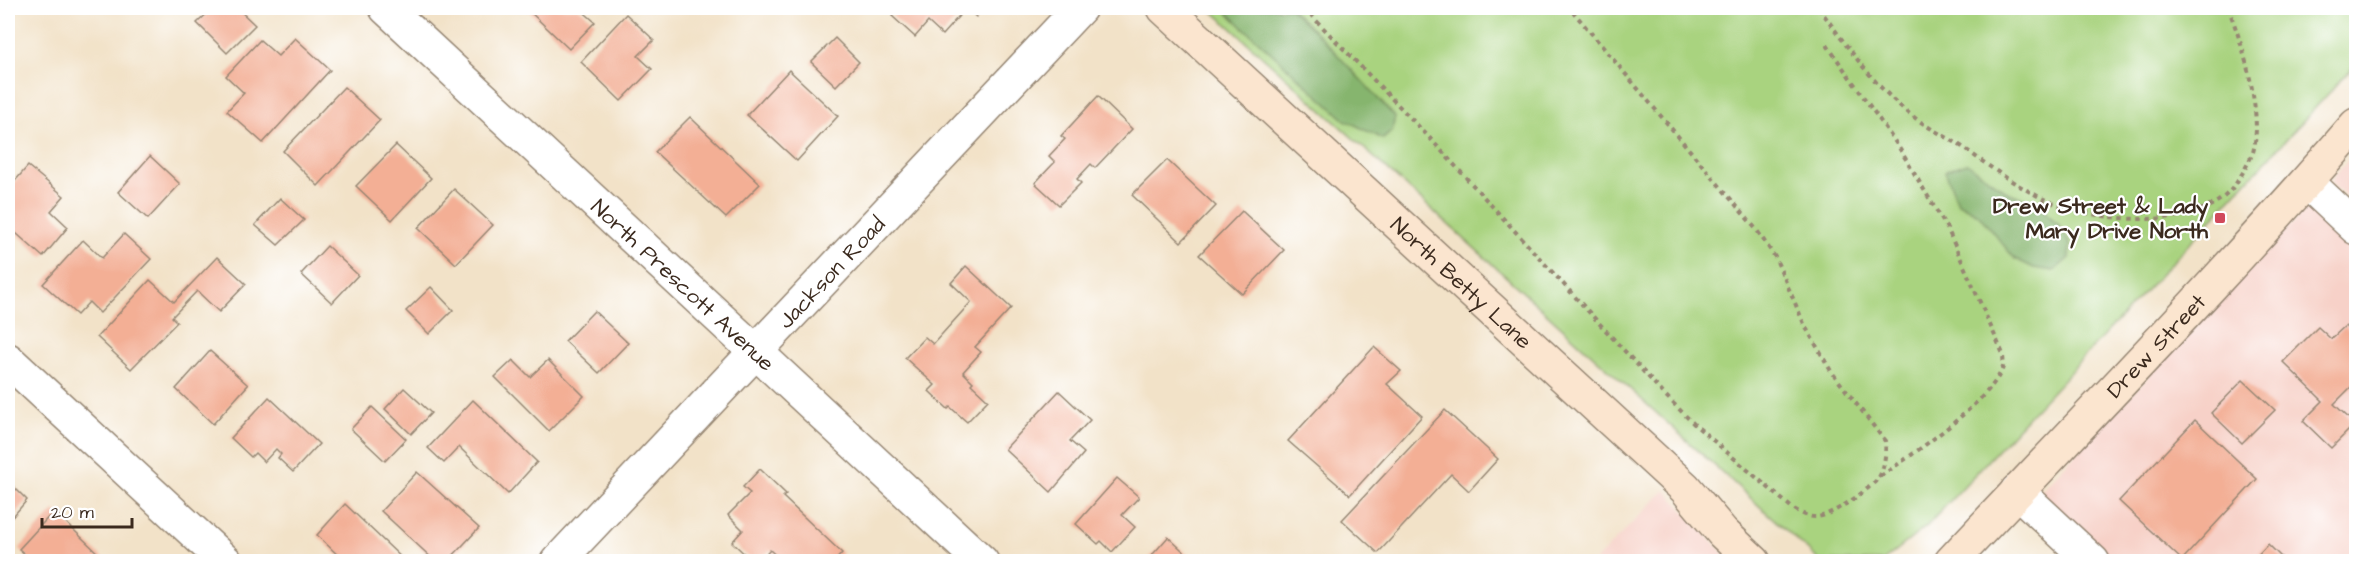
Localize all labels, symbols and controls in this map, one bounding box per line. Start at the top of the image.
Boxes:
place label: Drew Street & Lady Mary Drive North [1993,191,2209,249]
street label: North Prescott Avenue [584,192,781,379]
street label: Jackson Road [771,210,893,336]
street label: North Betty Lane [1383,210,1539,357]
marker: Drew Street & Lady Mary Drive North [2213,211,2227,225]
street label: Drew Street [2100,287,2214,405]
scale bar [42,491,132,529]
text: 20 m [51,500,94,525]

